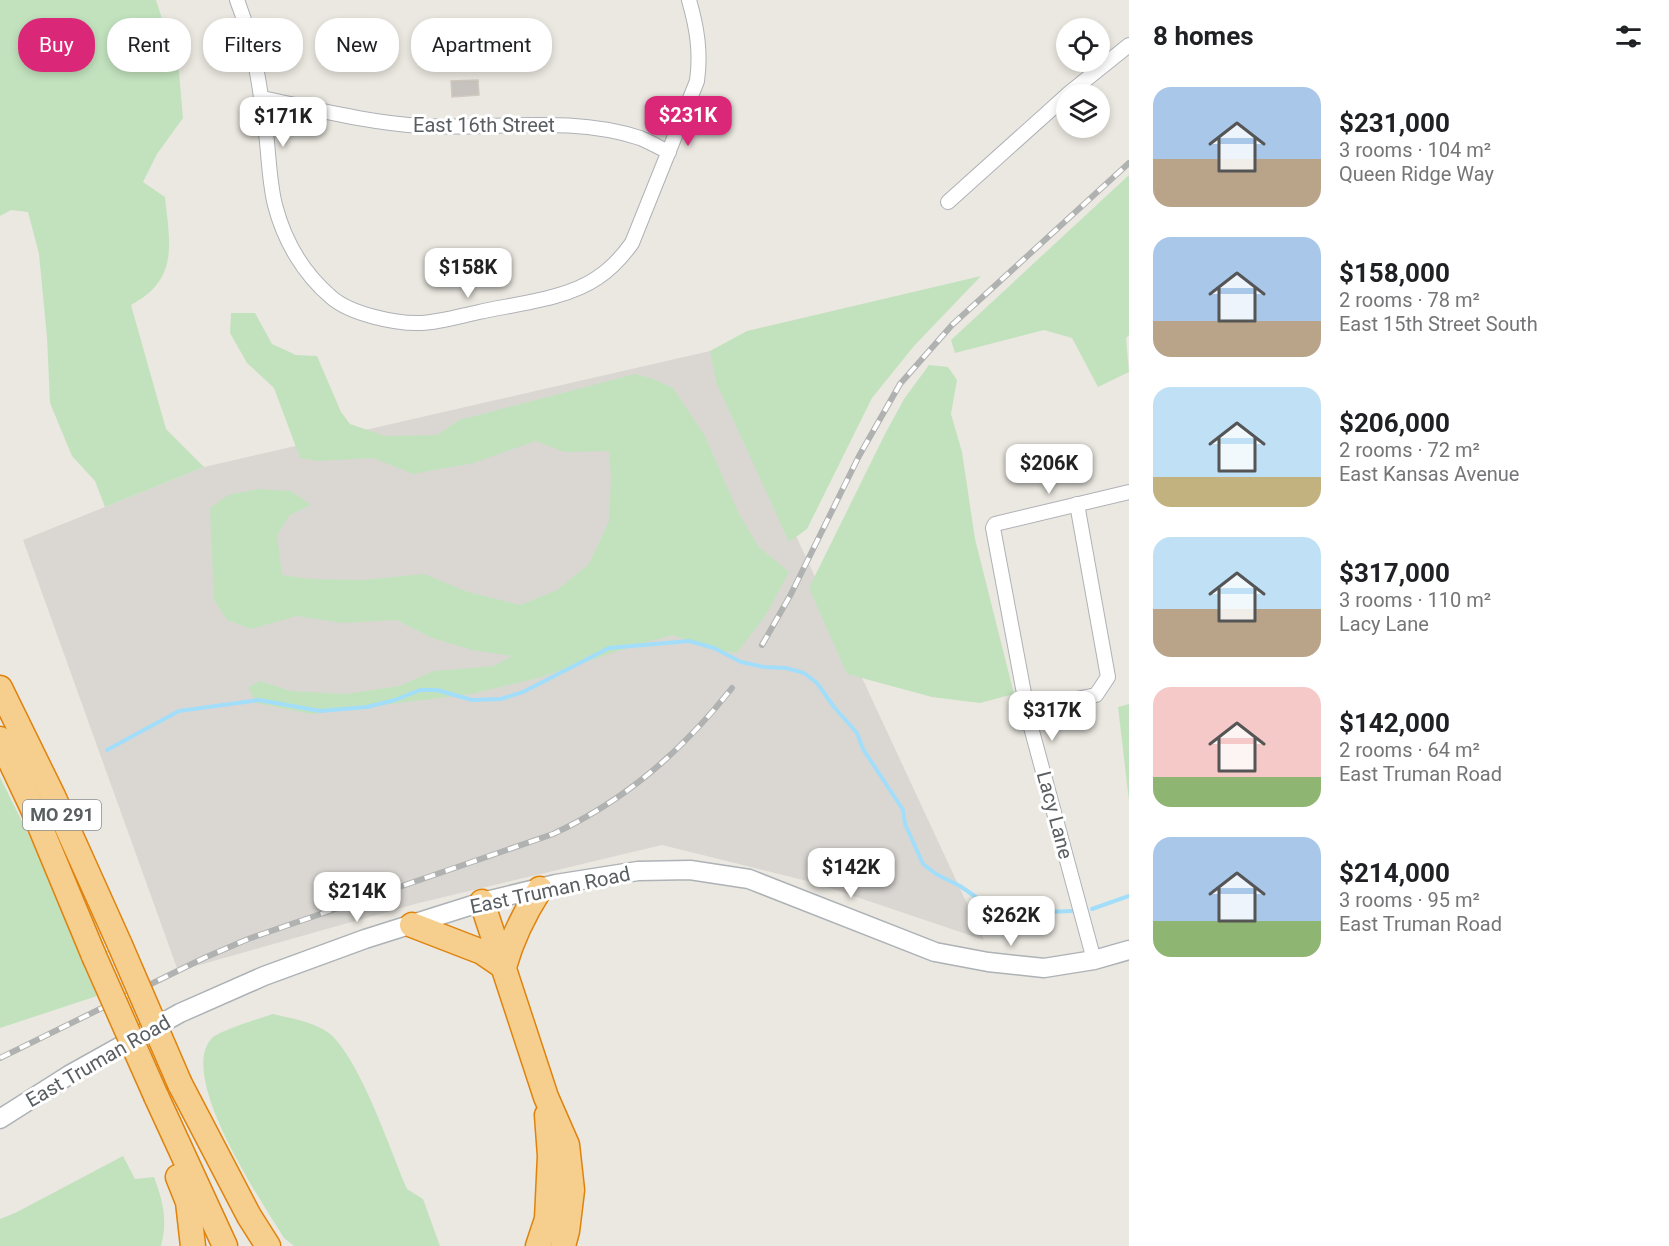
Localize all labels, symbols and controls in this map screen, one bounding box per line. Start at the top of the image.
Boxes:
chip: Buy [18,18,95,72]
chip: Rent [107,18,191,72]
chip: Filters [203,18,303,72]
chip: New [315,18,399,72]
chip: Apartment [411,18,552,72]
map controls [1056,18,1110,138]
button: locate [1056,18,1110,72]
icon: filters [1612,20,1645,53]
text: 8 homes [1153,21,1254,51]
button: layers [1056,84,1110,138]
pin: $231K [646,96,730,147]
pin: $171K [241,97,325,148]
text: $231K [659,103,717,127]
text: $171K [254,104,312,128]
text: $231,000 [1339,108,1450,138]
icon: home [1201,111,1273,183]
street label: East 16th Street [413,113,555,137]
text: 3 rooms · 104 m² [1339,138,1491,162]
text: Queen Ridge Way [1339,162,1494,186]
pin: $158K [426,248,510,299]
text: $158K [439,255,497,279]
text: $158,000 [1339,258,1450,288]
icon: home [1201,261,1273,333]
text: 2 rooms · 78 m² [1339,288,1480,312]
text: East 15th Street South [1339,312,1538,336]
text: $206,000 [1339,408,1450,438]
icon: home [1201,411,1273,483]
text: 2 rooms · 72 m² [1339,438,1480,462]
pin: $206K [1007,444,1091,495]
text: $206K [1020,451,1078,475]
text: East Kansas Avenue [1339,462,1519,486]
text: $317,000 [1339,558,1450,588]
icon: home [1201,561,1273,633]
text: 3 rooms · 110 m² [1339,588,1491,612]
text: Lacy Lane [1339,612,1429,636]
pin: $317K [1010,691,1094,742]
text: $317K [1023,698,1081,722]
text: $142,000 [1339,708,1450,738]
icon: home [1201,711,1273,783]
text: 2 rooms · 64 m² [1339,738,1480,762]
text: East Truman Road [1339,762,1502,786]
street label: Lacy Lane [1032,769,1078,861]
road number: MO 291 [23,800,101,830]
pin: $142K [809,848,893,899]
text: $142K [822,855,880,879]
text: $214,000 [1339,858,1450,888]
street label: East Truman Road [468,861,632,919]
icon: home [1201,861,1273,933]
pin: $214K [315,872,399,923]
text: $214K [328,879,386,903]
text: 3 rooms · 95 m² [1339,888,1480,912]
pin: $262K [969,896,1053,947]
text: $262K [982,903,1040,927]
text: East Truman Road [1339,912,1502,936]
street label: East Truman Road [21,1010,175,1112]

